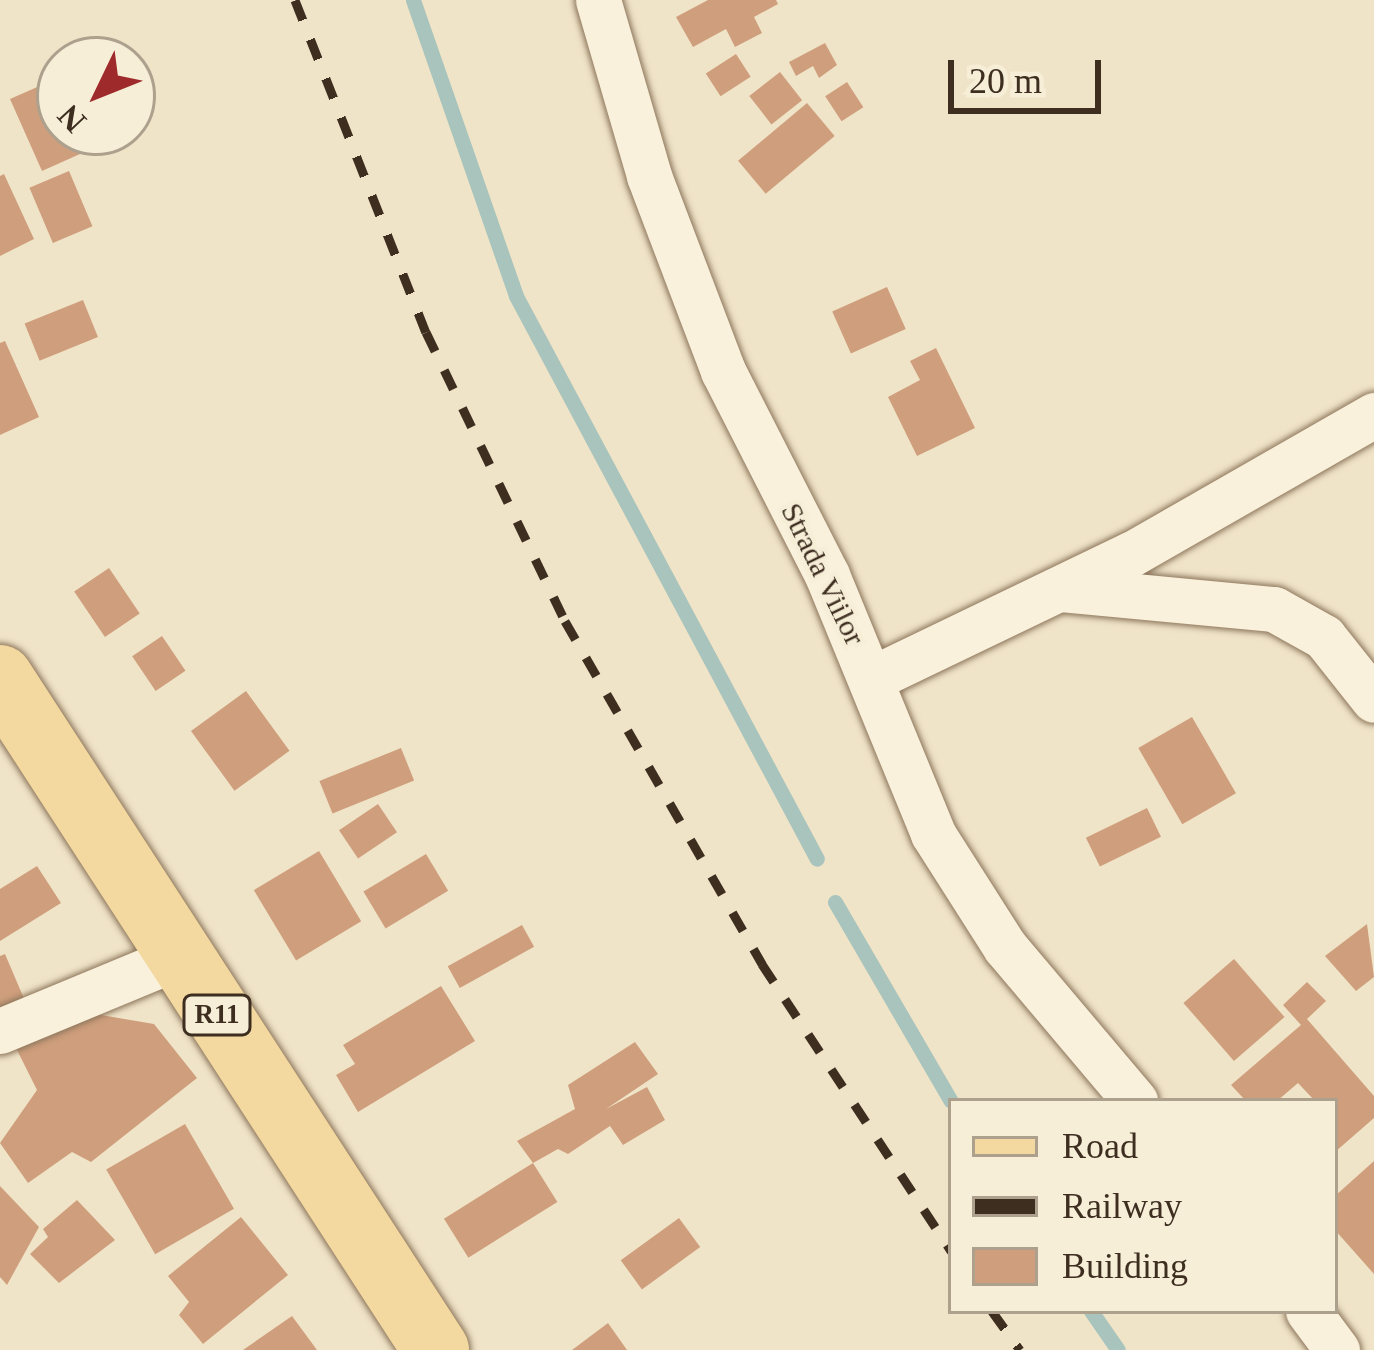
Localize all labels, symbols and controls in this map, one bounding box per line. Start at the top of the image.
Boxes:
north arrow [36,36,156,156]
scale bar [954,36,1107,110]
text: 20 m [969,61,1042,101]
text: N [51,98,93,140]
street label: Strada Viilor [773,497,873,651]
road number: R11 [181,994,253,1036]
legend [948,1098,1338,1314]
text: Road [1062,1126,1138,1166]
text: Railway [1062,1186,1182,1226]
text: Building [1062,1246,1188,1286]

